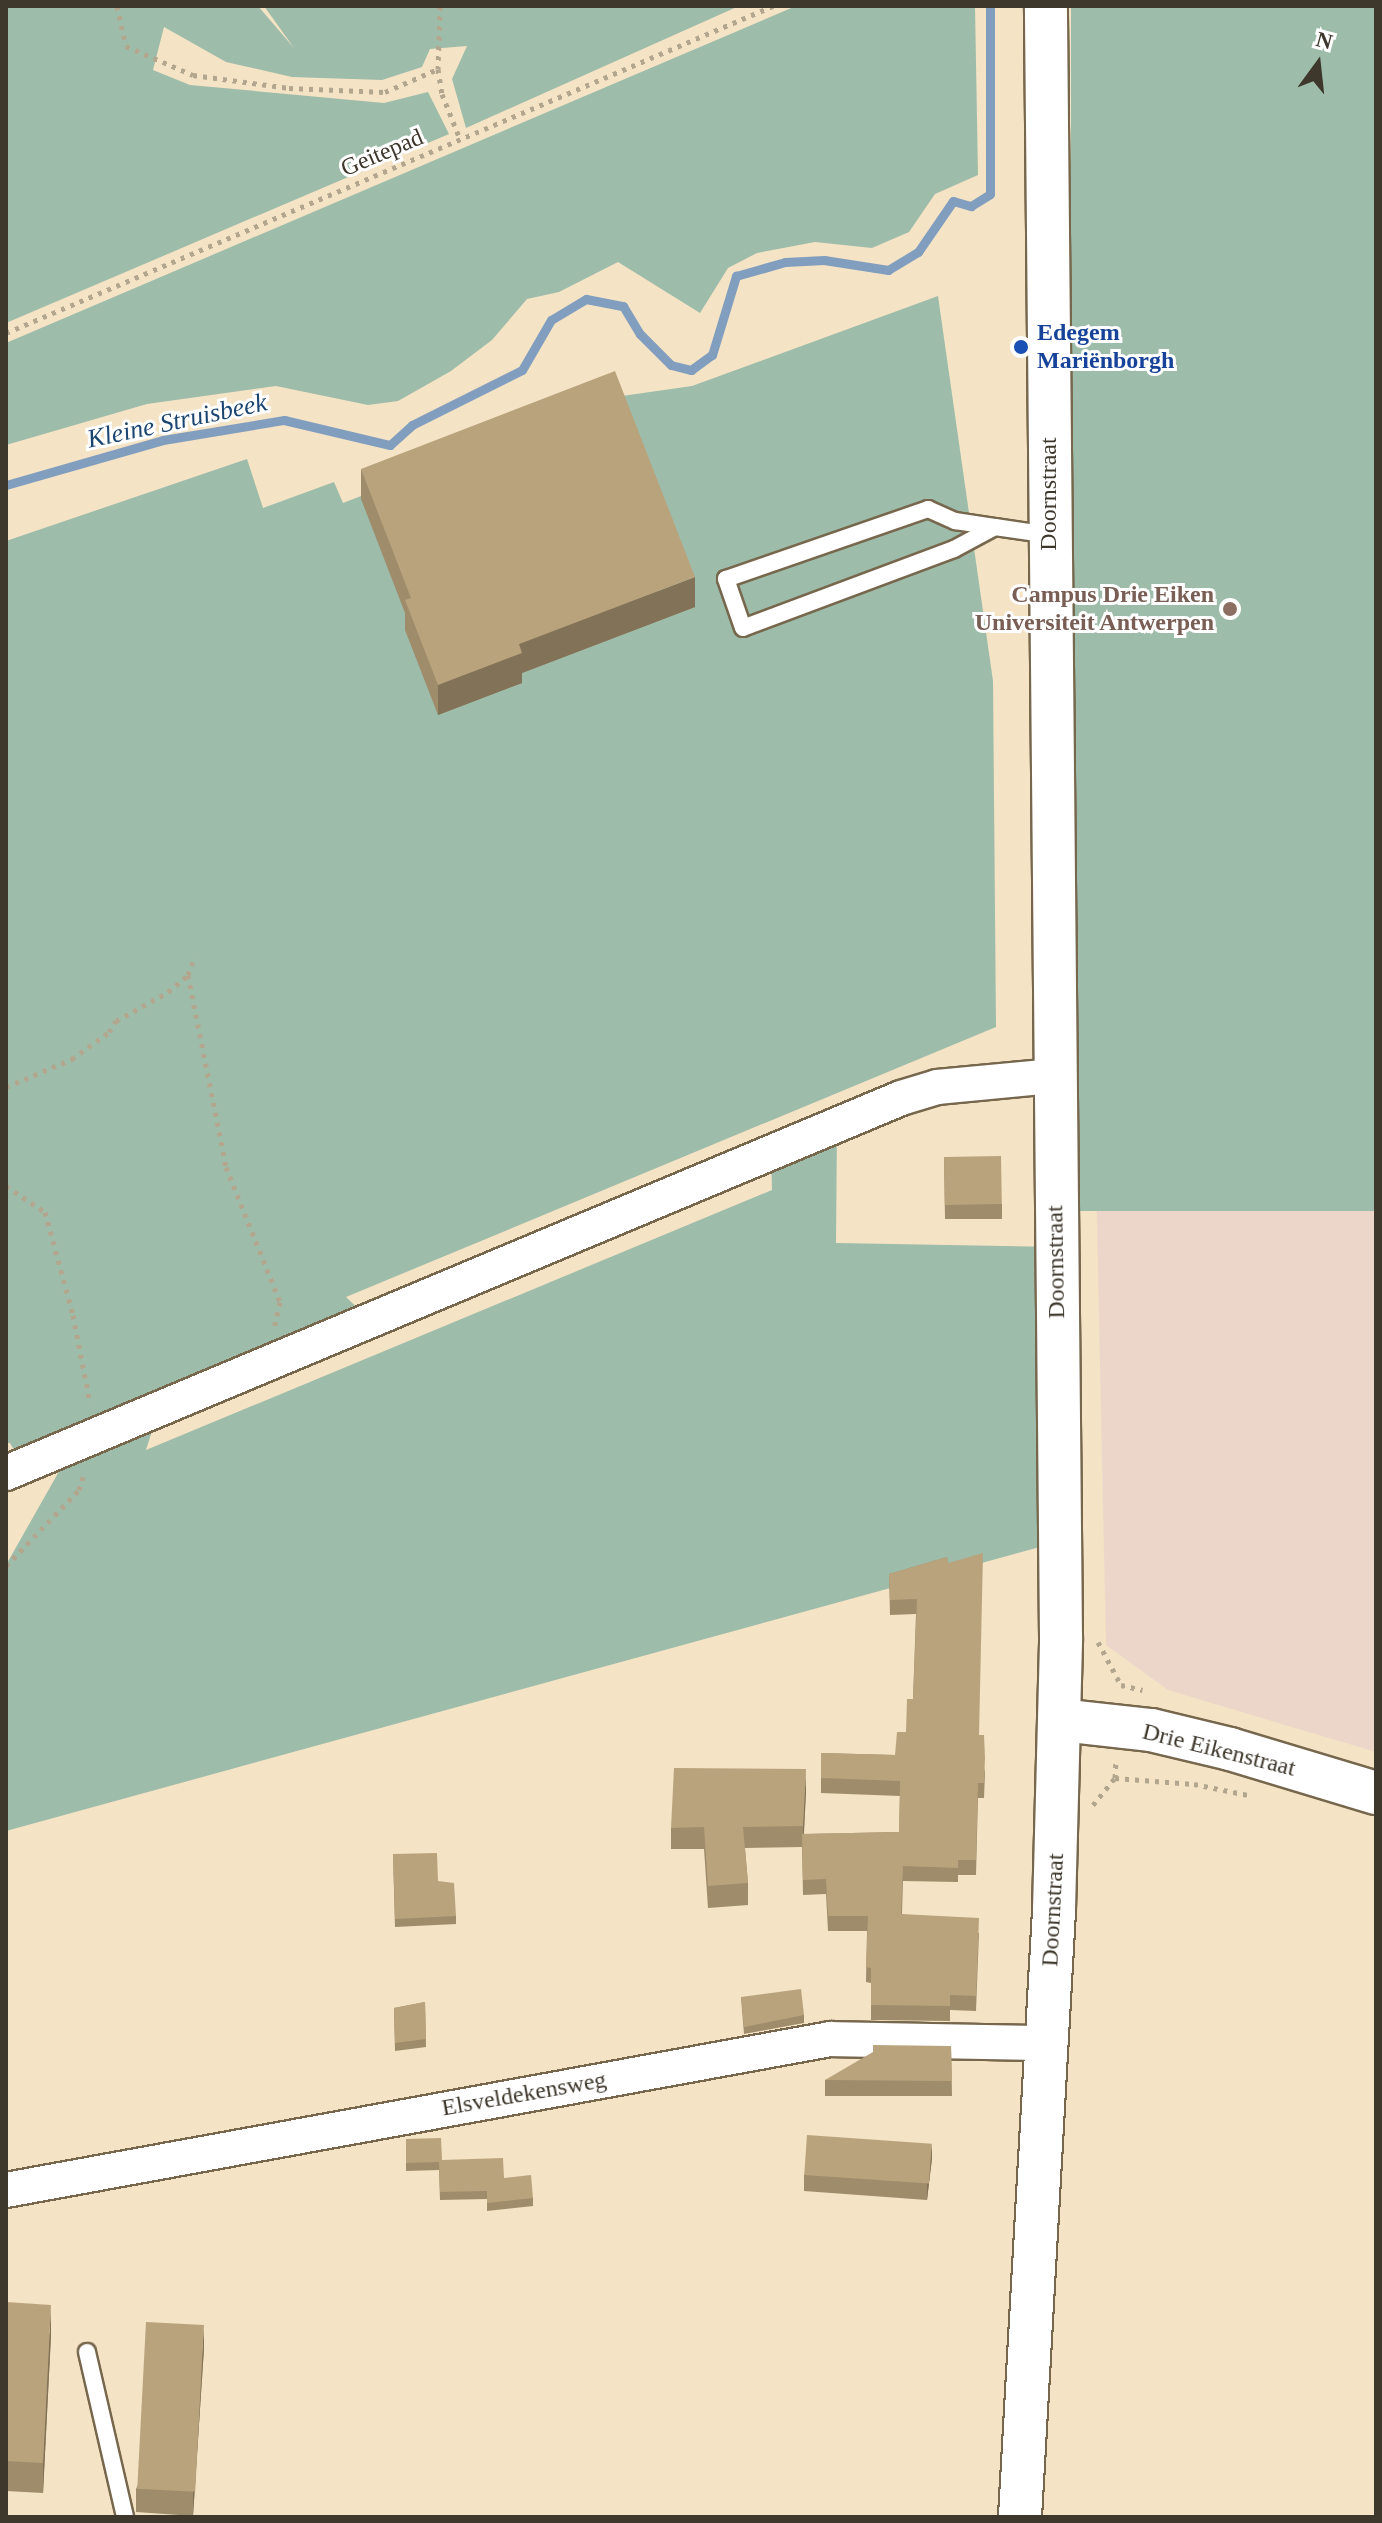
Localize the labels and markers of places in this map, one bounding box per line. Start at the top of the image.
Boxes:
place label: Edegem Mariënborgh [1037,319,1174,375]
marker: Edegem Mariënborgh [1012,338,1030,356]
place label: Campus Drie Eiken Universiteit Antwerpen [973,581,1214,637]
marker: Campus Drie Eiken Universiteit Antwerpen [1221,600,1239,618]

